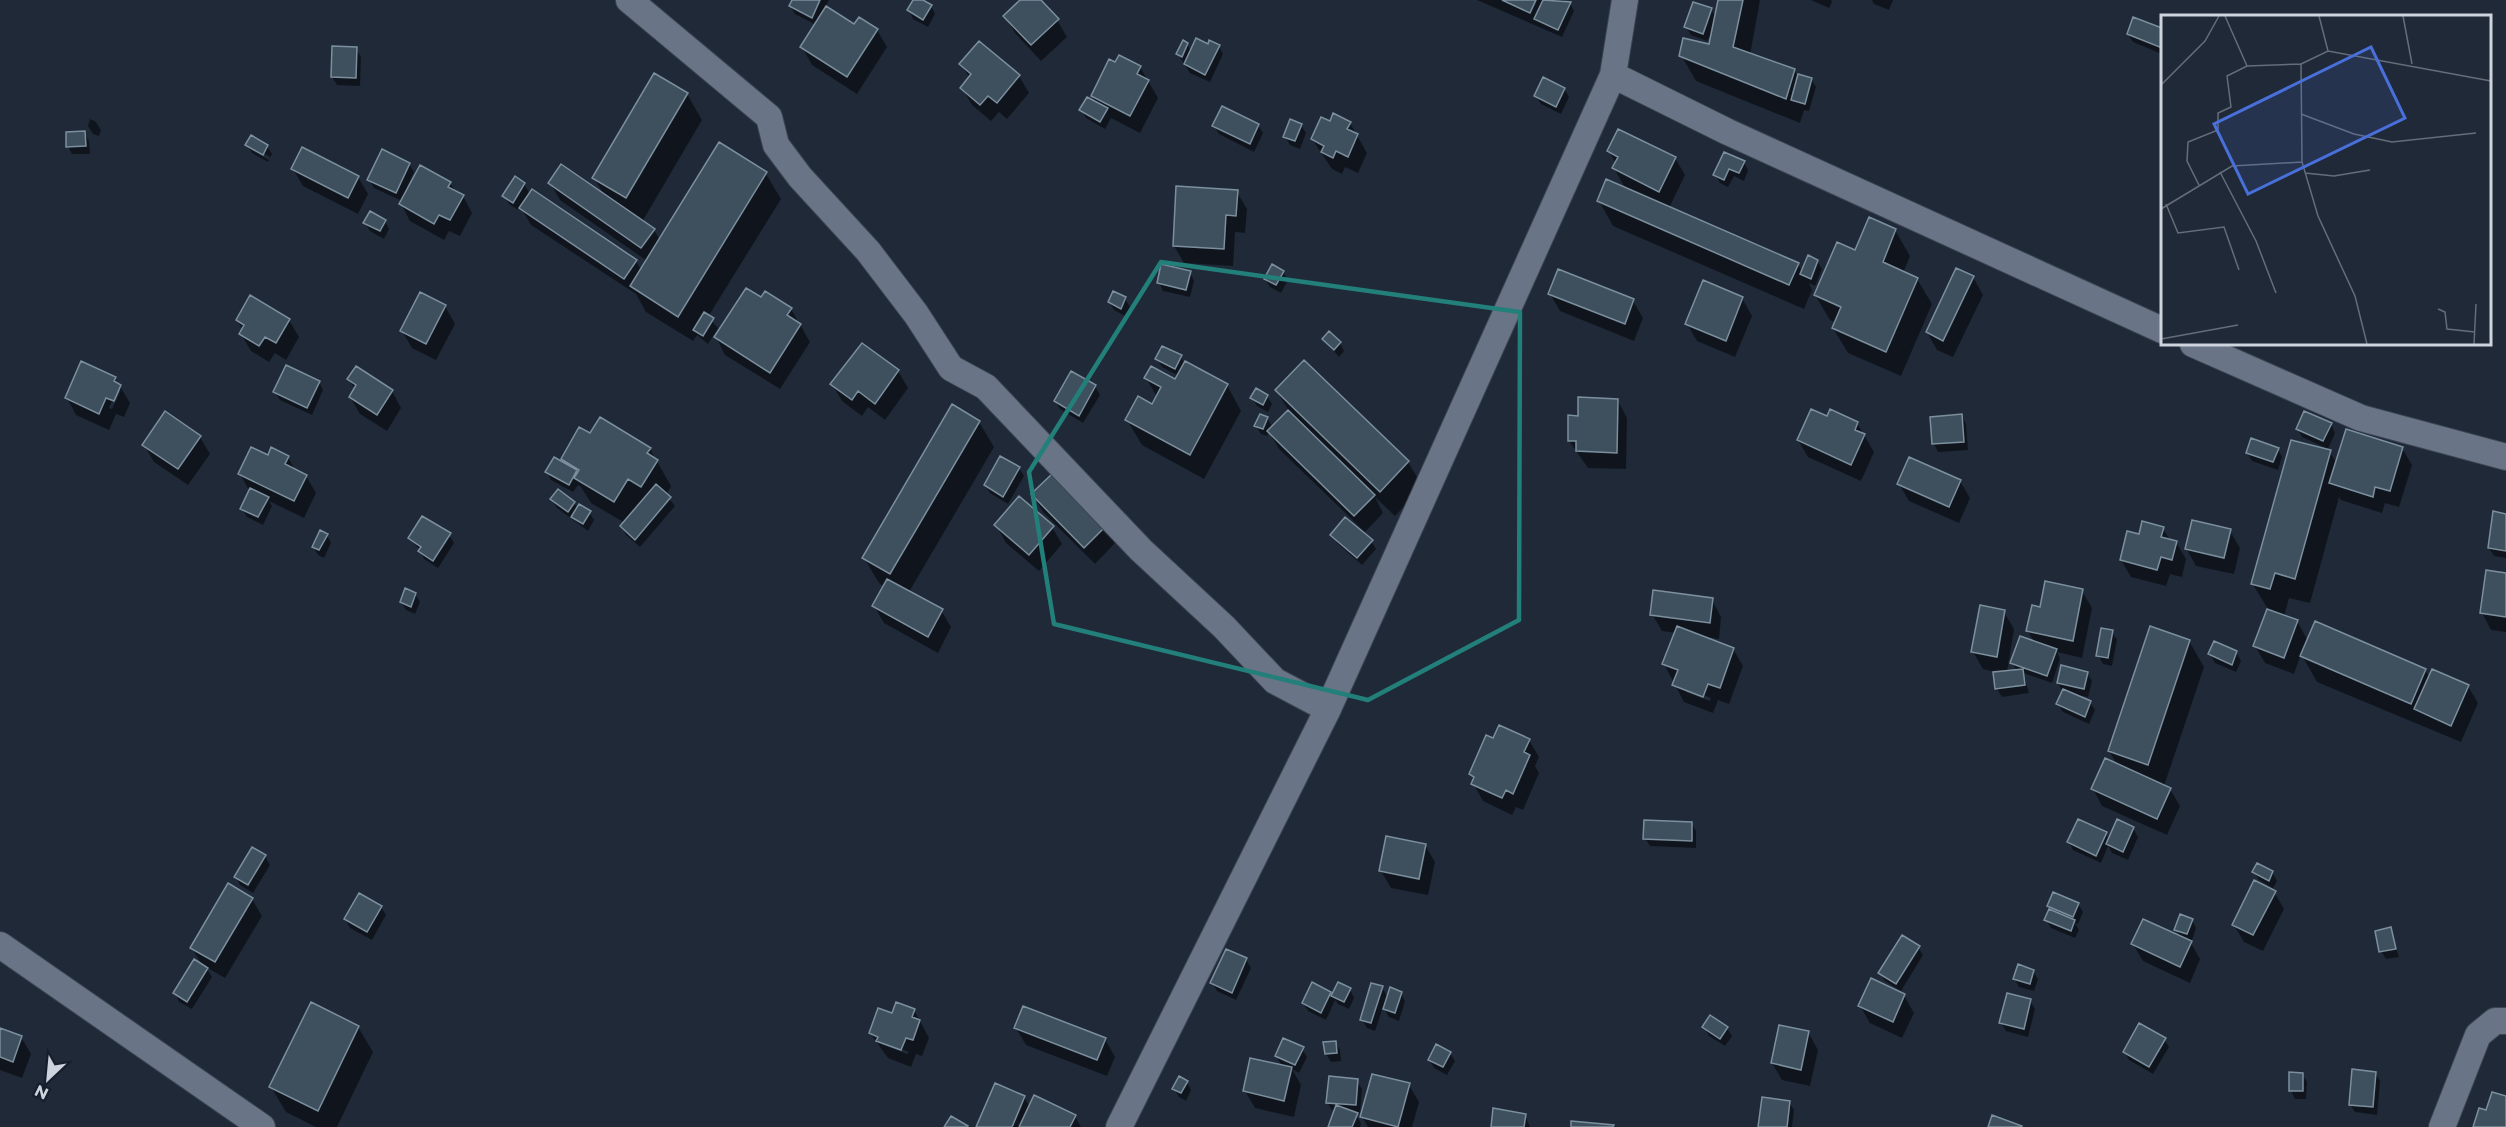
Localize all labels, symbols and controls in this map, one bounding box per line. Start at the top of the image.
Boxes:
inset map [2161,15,2491,345]
north arrow [18,1049,78,1109]
text: N [32,1081,52,1103]

